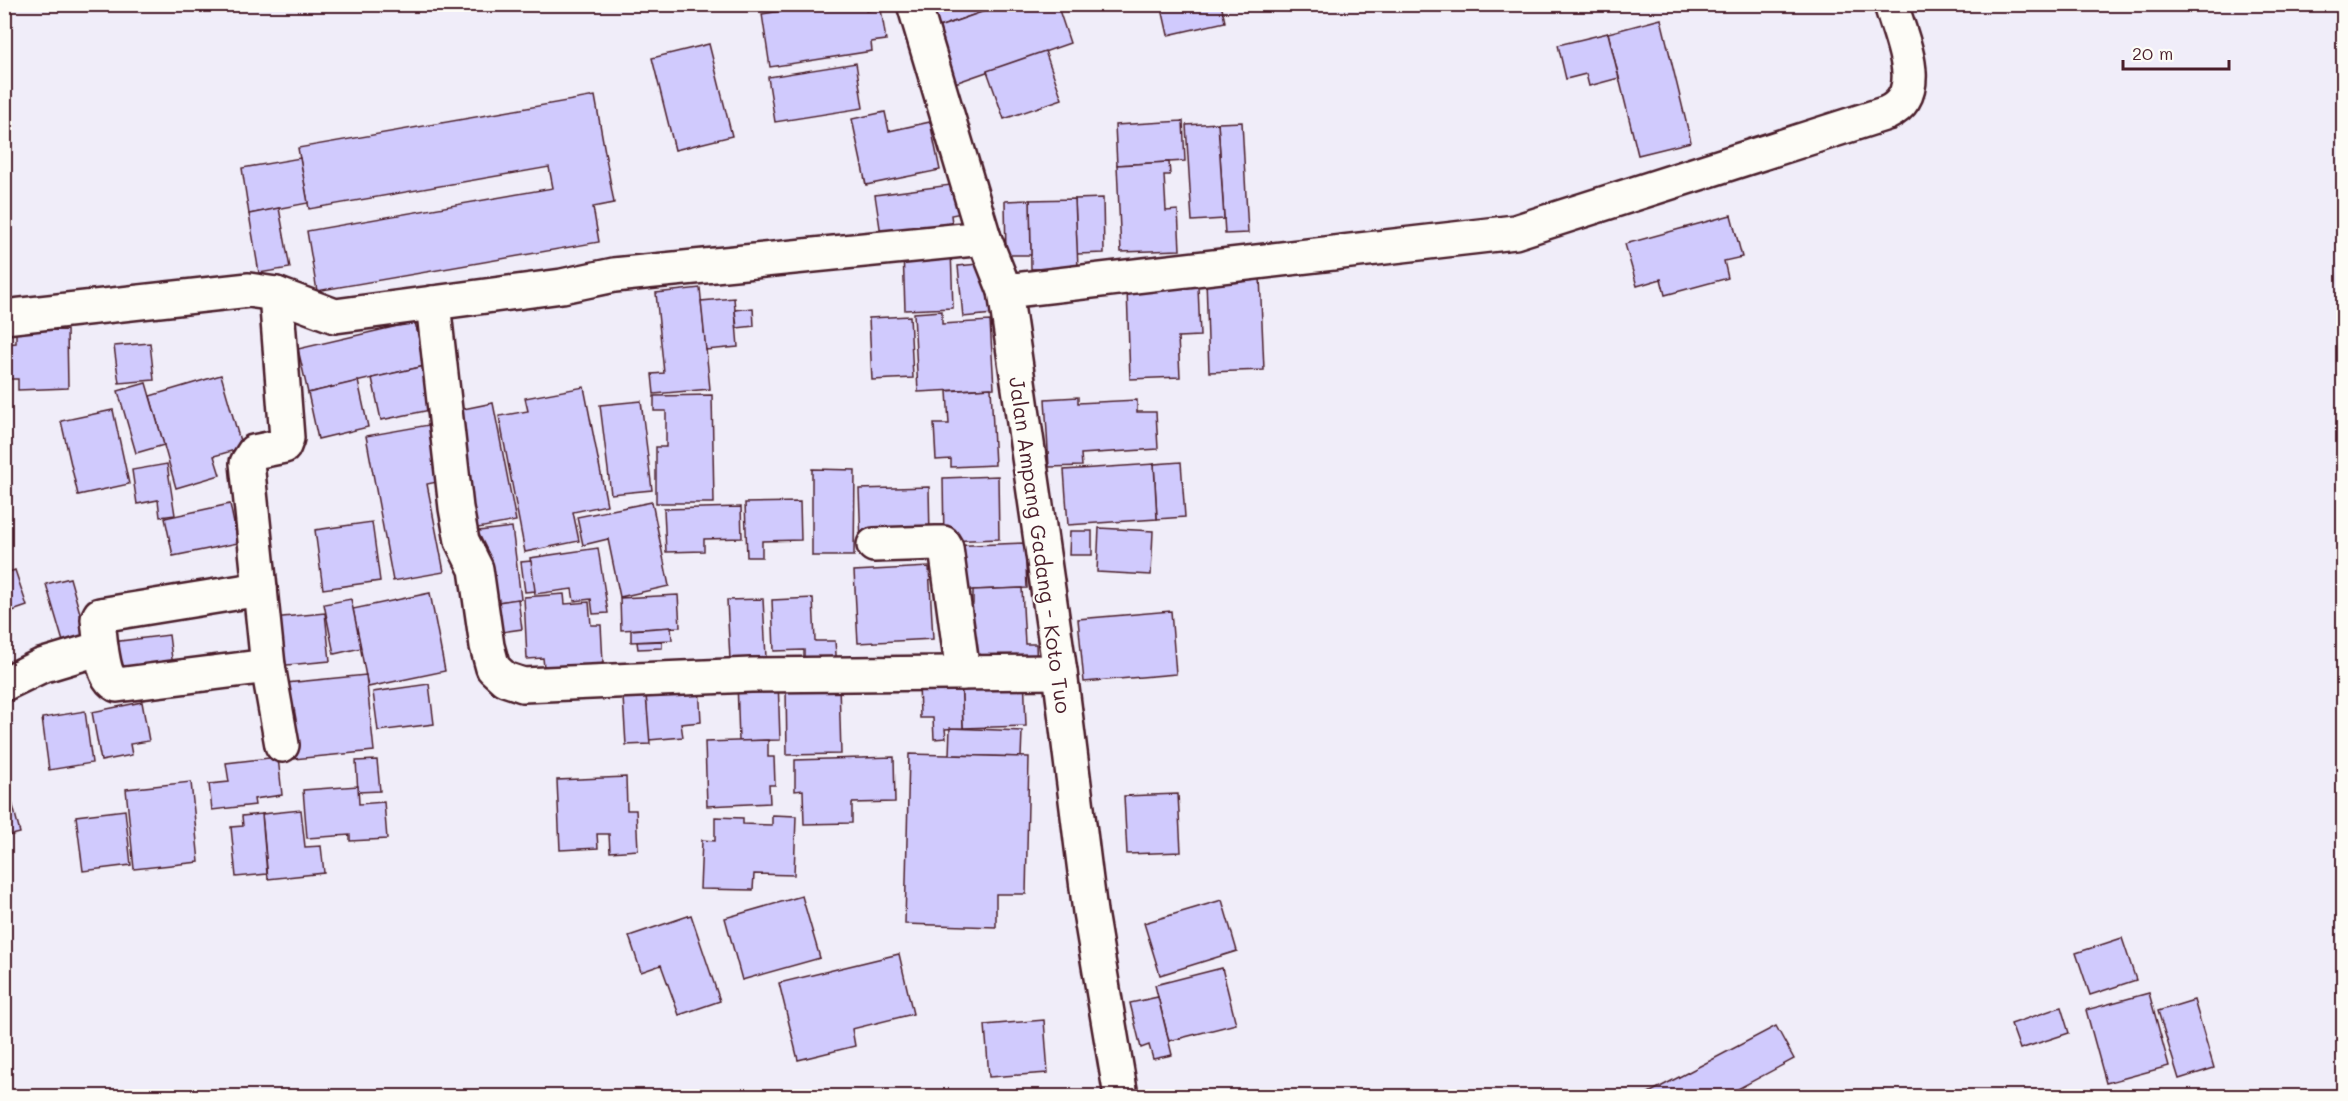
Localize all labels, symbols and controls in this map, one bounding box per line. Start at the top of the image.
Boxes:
scale bar [2123,33,2230,71]
text: 20 m [2132,41,2173,65]
street label: Jalan Ampang Gadang - Koto Tuo [1004,375,1078,715]

